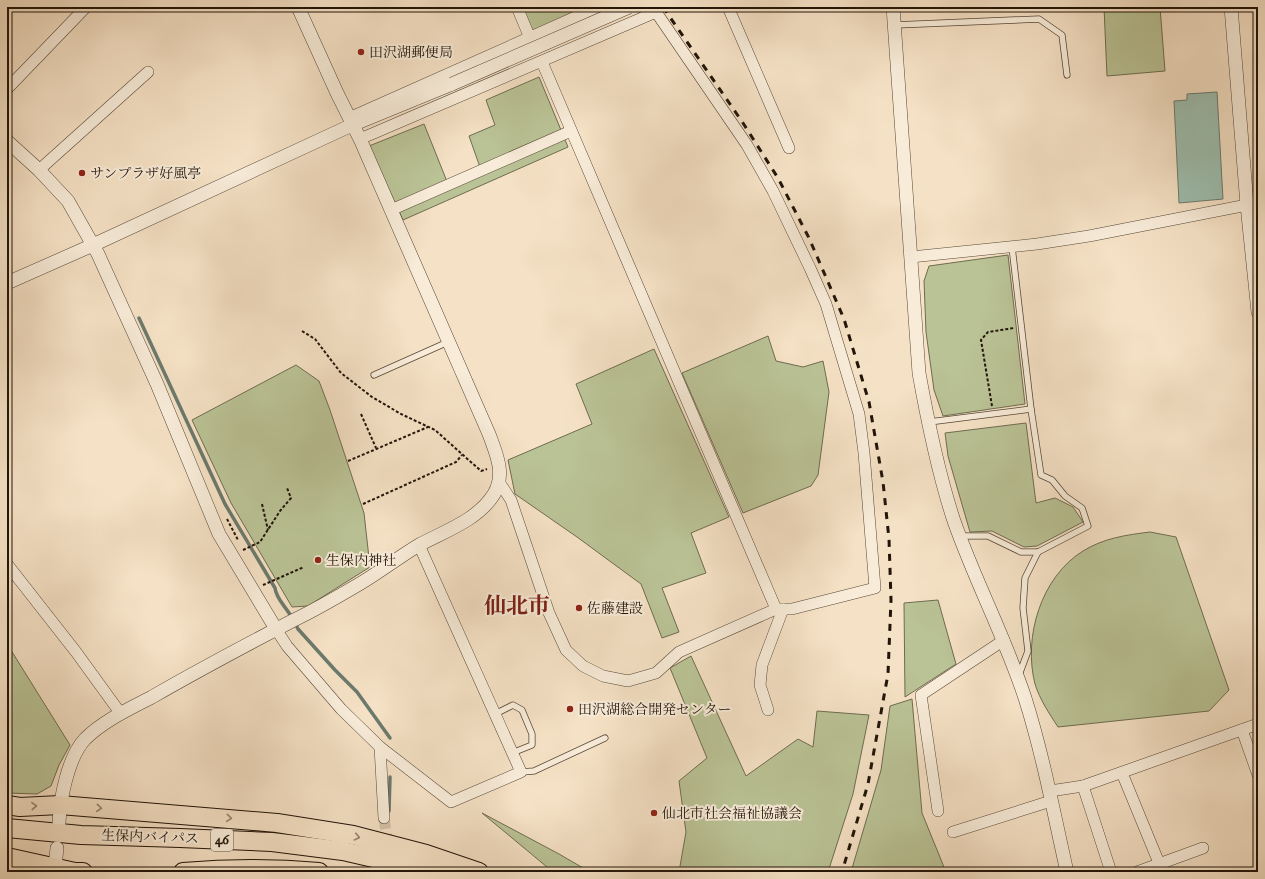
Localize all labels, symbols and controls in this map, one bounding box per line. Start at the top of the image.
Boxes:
place label: 田沢湖郵便局 [369,44,453,61]
marker: 田沢湖郵便局 [356,47,366,57]
place label: サンプラザ好風亭 [90,165,201,182]
marker: サンプラザ好風亭 [77,168,87,178]
place label: 生保内神社 [326,552,396,569]
marker: 生保内神社 [313,555,323,565]
district label: 仙北市 [484,592,550,619]
place label: 佐藤建設 [587,600,643,617]
marker: 佐藤建設 [574,603,584,613]
place label: 田沢湖総合開発センター [578,701,731,718]
marker: 田沢湖総合開発センター [565,704,575,714]
one-way arrow [31,801,37,810]
one-way arrow [96,803,102,812]
place label: 仙北市社会福祉協議会 [662,805,802,822]
marker: 仙北市社会福祉協議会 [649,808,659,818]
one-way arrow [225,814,232,823]
street label: 生保内バイパス [101,827,199,847]
road number: 46 [211,829,233,851]
one-way arrow [354,832,360,840]

